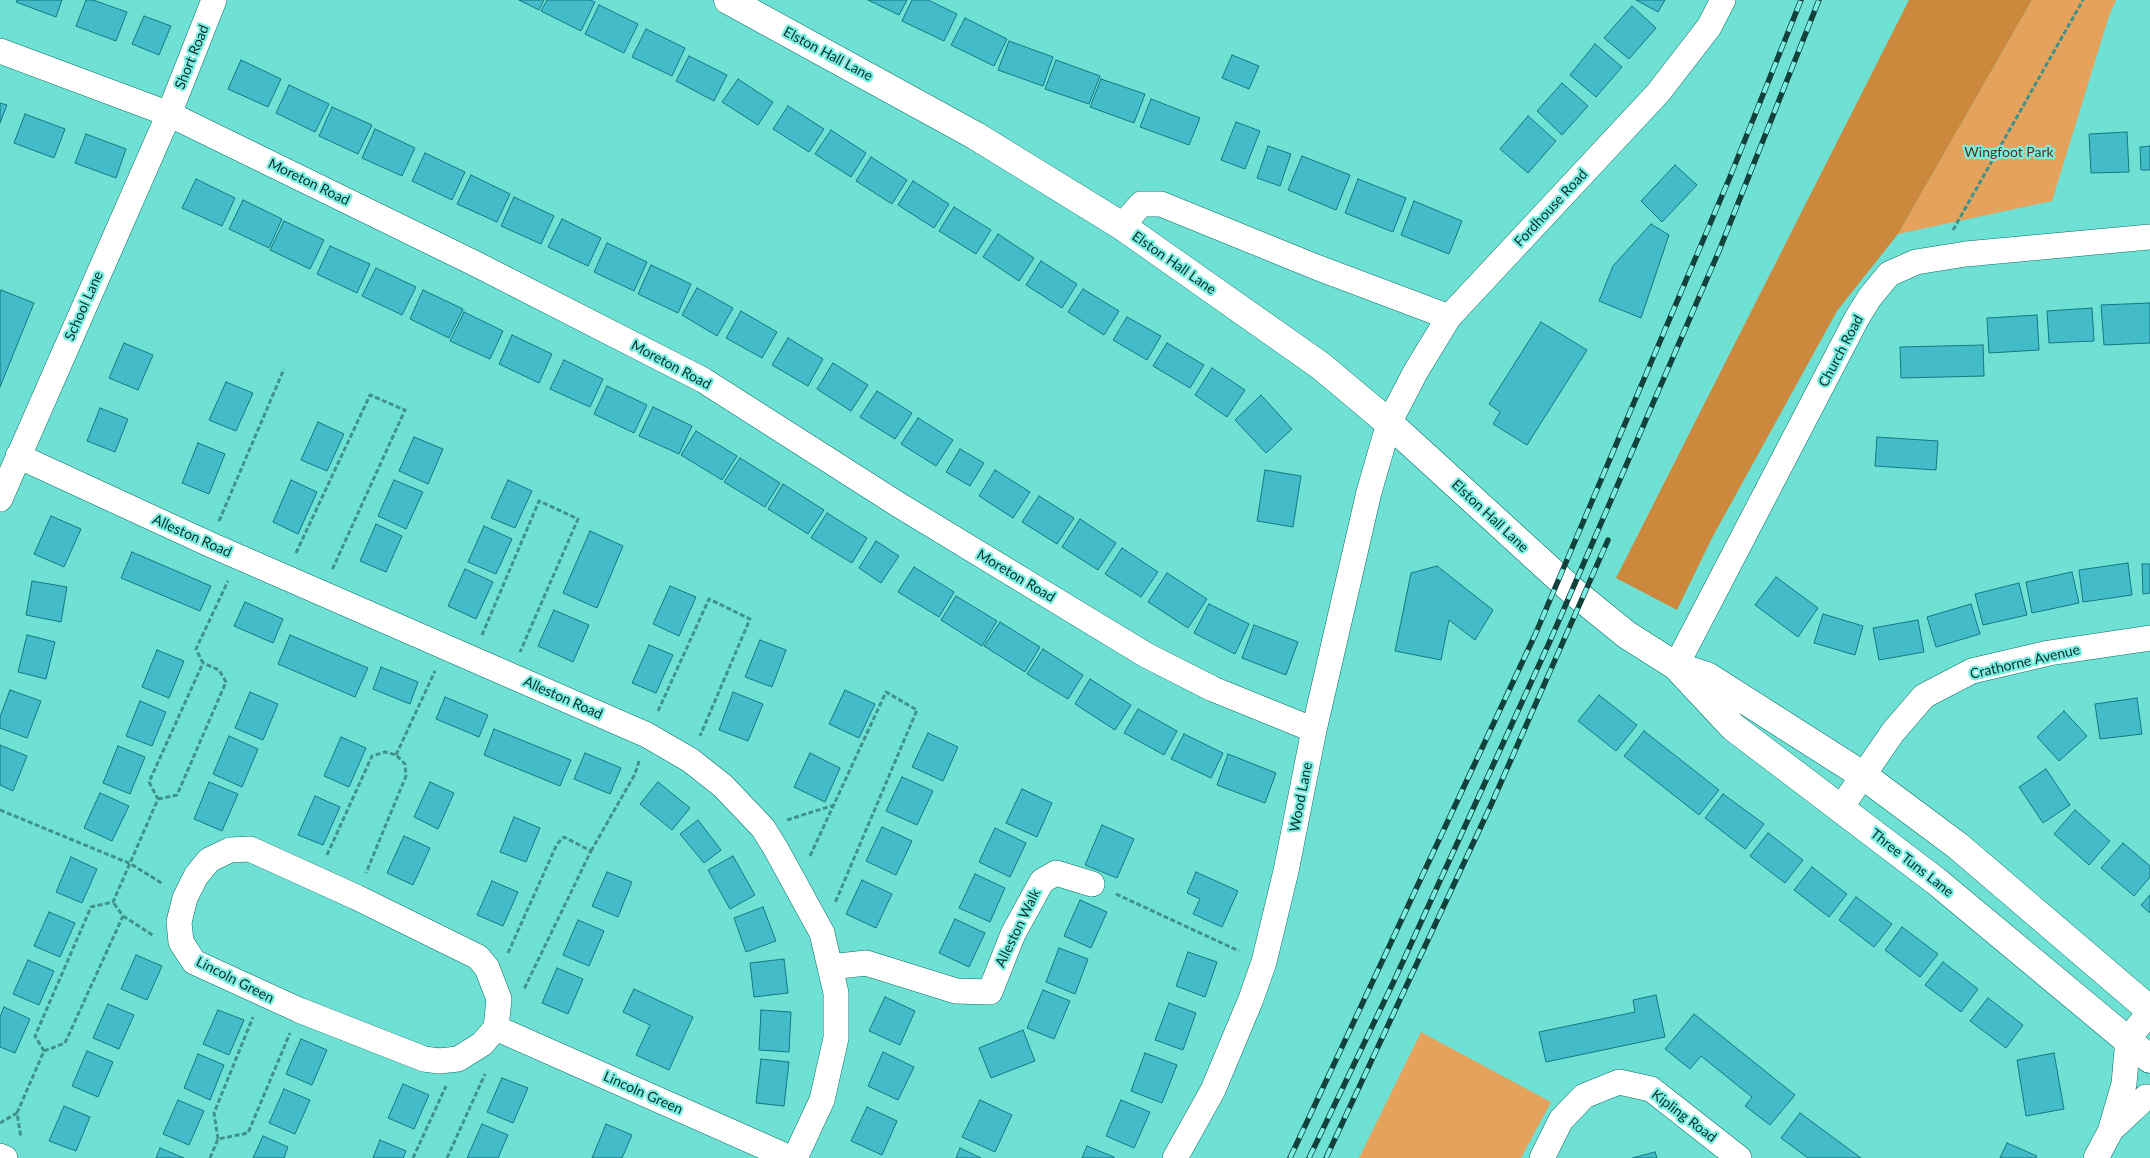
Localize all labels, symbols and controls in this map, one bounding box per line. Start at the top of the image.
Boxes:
street label: Short Road [171,22,213,92]
street label: Elston Hall Lane [780,23,876,85]
park label: Wingfoot Park [1964,144,2054,160]
street label: Moreton Road [266,155,352,209]
street label: Fordhouse Road [1511,166,1591,250]
street label: Elston Hall Lane [1129,228,1219,298]
street label: School Lane [61,269,107,343]
street label: Church Road [1815,312,1867,390]
street label: Moreton Road [628,337,714,393]
street label: Elston Hall Lane [1448,476,1532,556]
street label: Alleston Road [150,511,234,561]
street label: Moreton Road [974,546,1058,606]
street label: Crathorne Avenue [1968,641,2082,683]
street label: Alleston Road [521,673,605,723]
street label: Wood Lane [1286,761,1316,833]
street label: Three Tuns Lane [1867,825,1957,901]
street label: Alleston Walk [992,886,1044,970]
street label: Lincoln Green [193,953,277,1007]
street label: Lincoln Green [601,1068,685,1118]
street label: Kipling Road [1648,1086,1720,1146]

